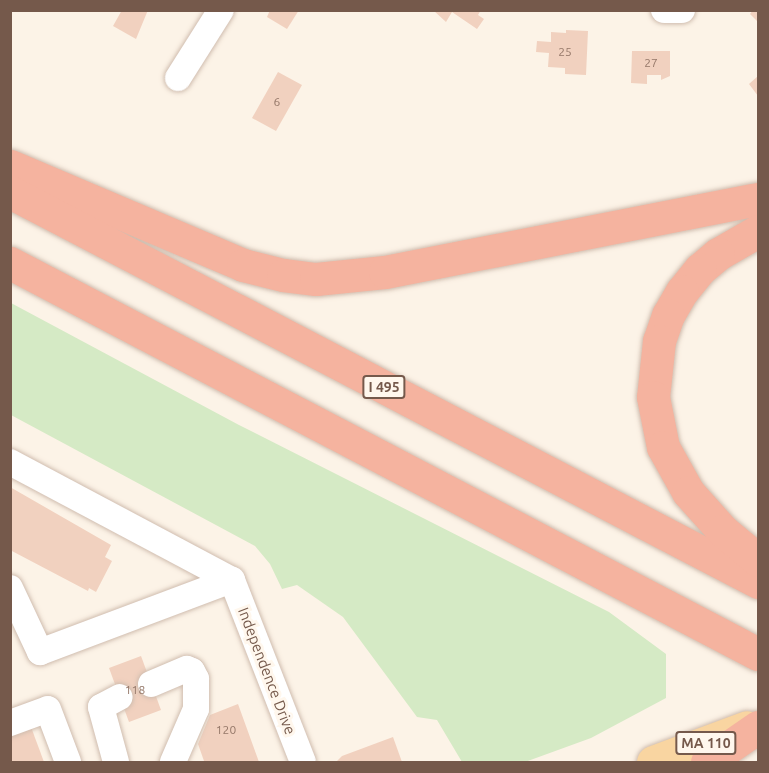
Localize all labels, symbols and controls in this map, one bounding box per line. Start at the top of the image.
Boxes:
house number: 25 [558,45,572,59]
house number: 27 [644,56,658,70]
house number: 6 [274,95,280,109]
road number: I 495 [362,376,406,398]
street label: Independence Drive [234,605,300,737]
house number: 118 [125,683,145,697]
house number: 120 [216,723,236,737]
road number: MA 110 [674,732,738,754]

